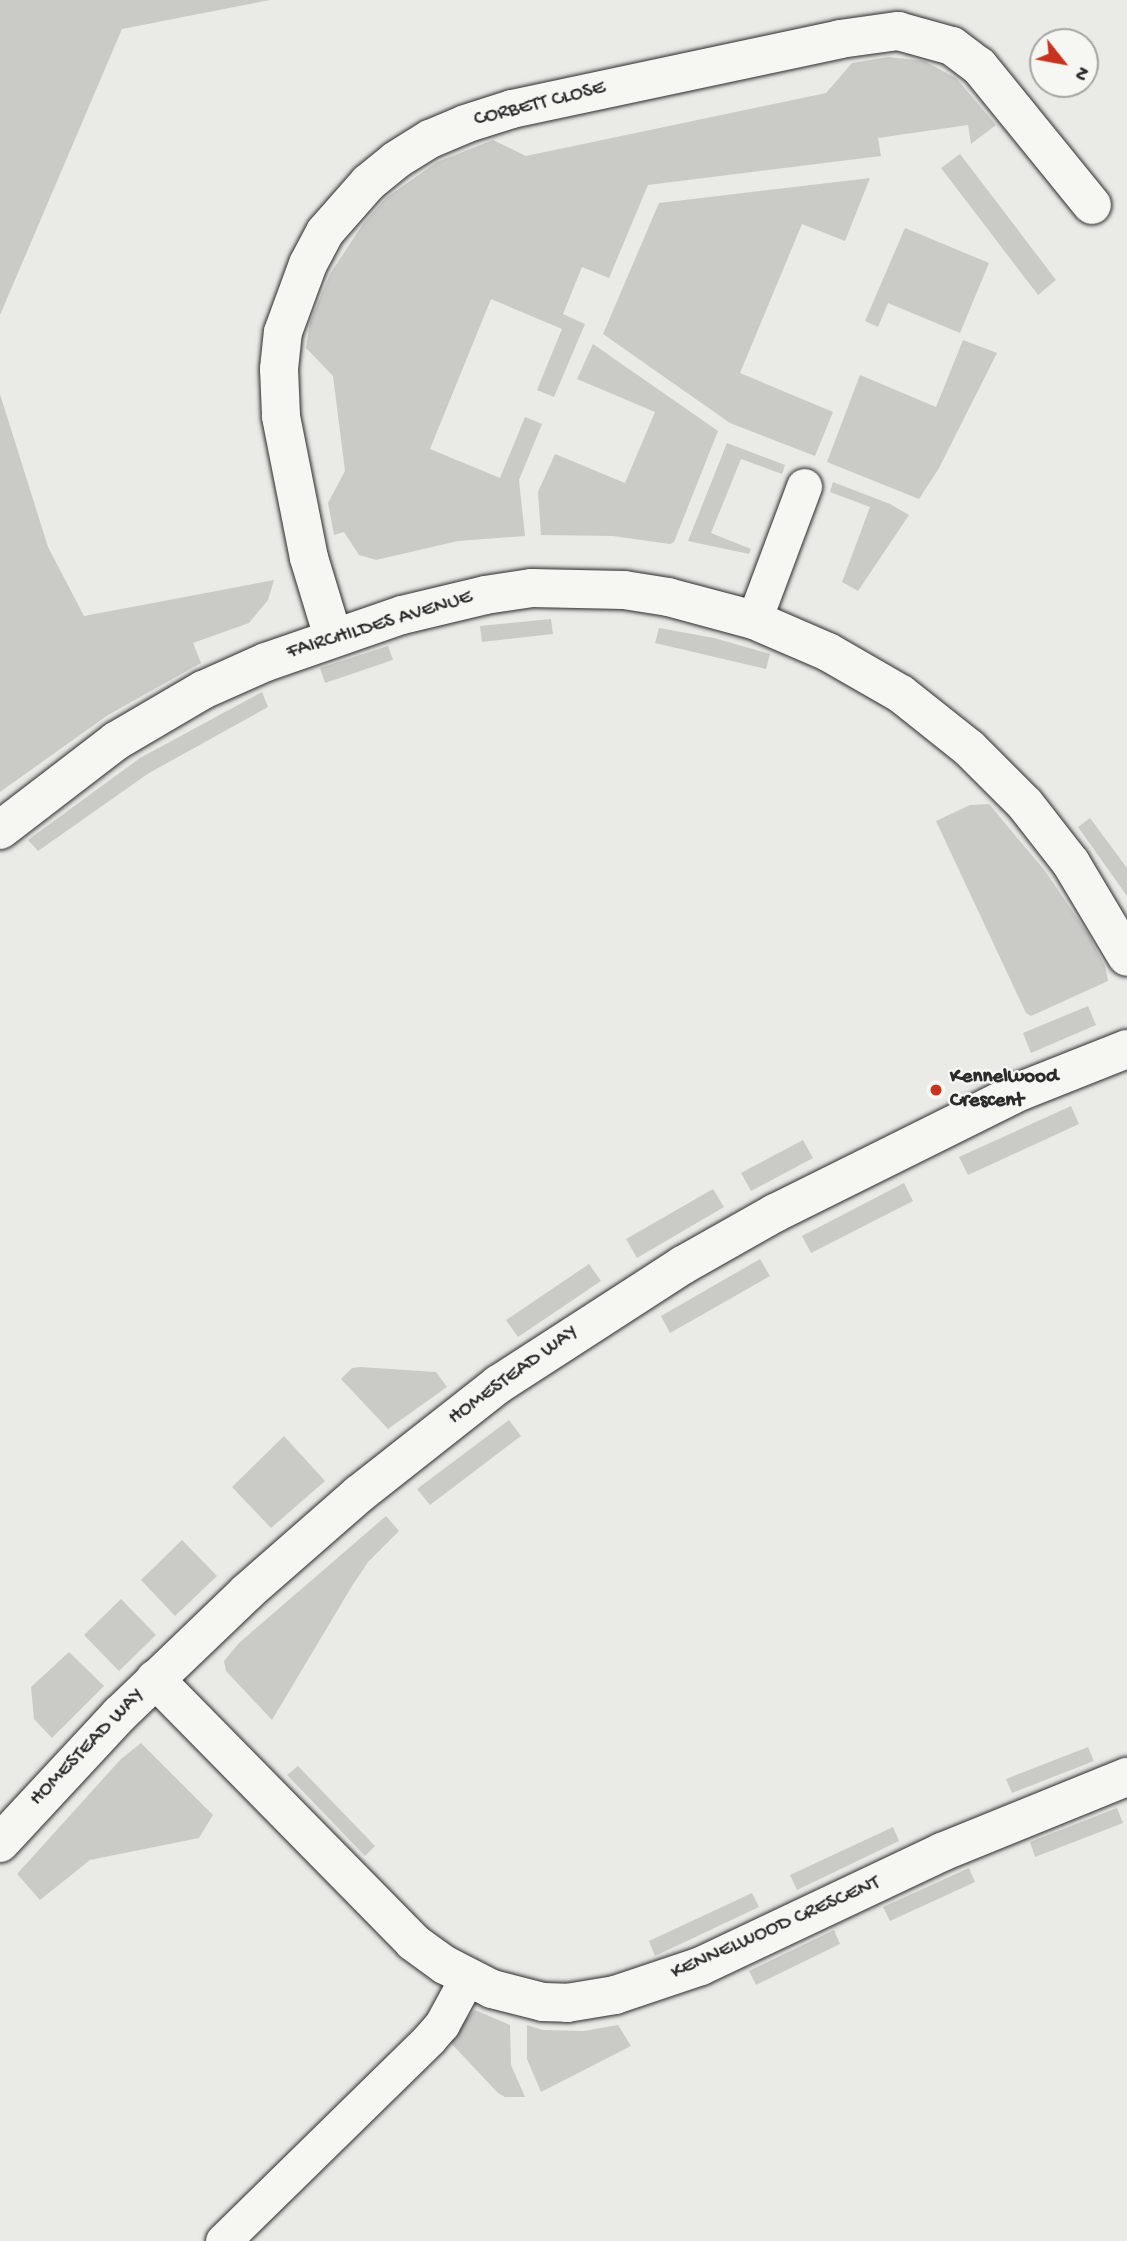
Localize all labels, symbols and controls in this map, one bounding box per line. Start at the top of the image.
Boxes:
north arrow [1029,28,1099,98]
text: N [1068,62,1094,84]
street label: CORBETT CLOSE [472,77,608,133]
street label: FAIRCHILDES AVENUE [284,586,476,666]
place label: Kennelwood Crescent [950,1065,1058,1115]
marker: Kennelwood Crescent [928,1082,944,1098]
street label: HOMESTEAD WAY [444,1320,584,1432]
street label: HOMESTEAD WAY [25,1684,151,1812]
street label: KENNELWOOD CRESCENT [668,1872,884,1986]

